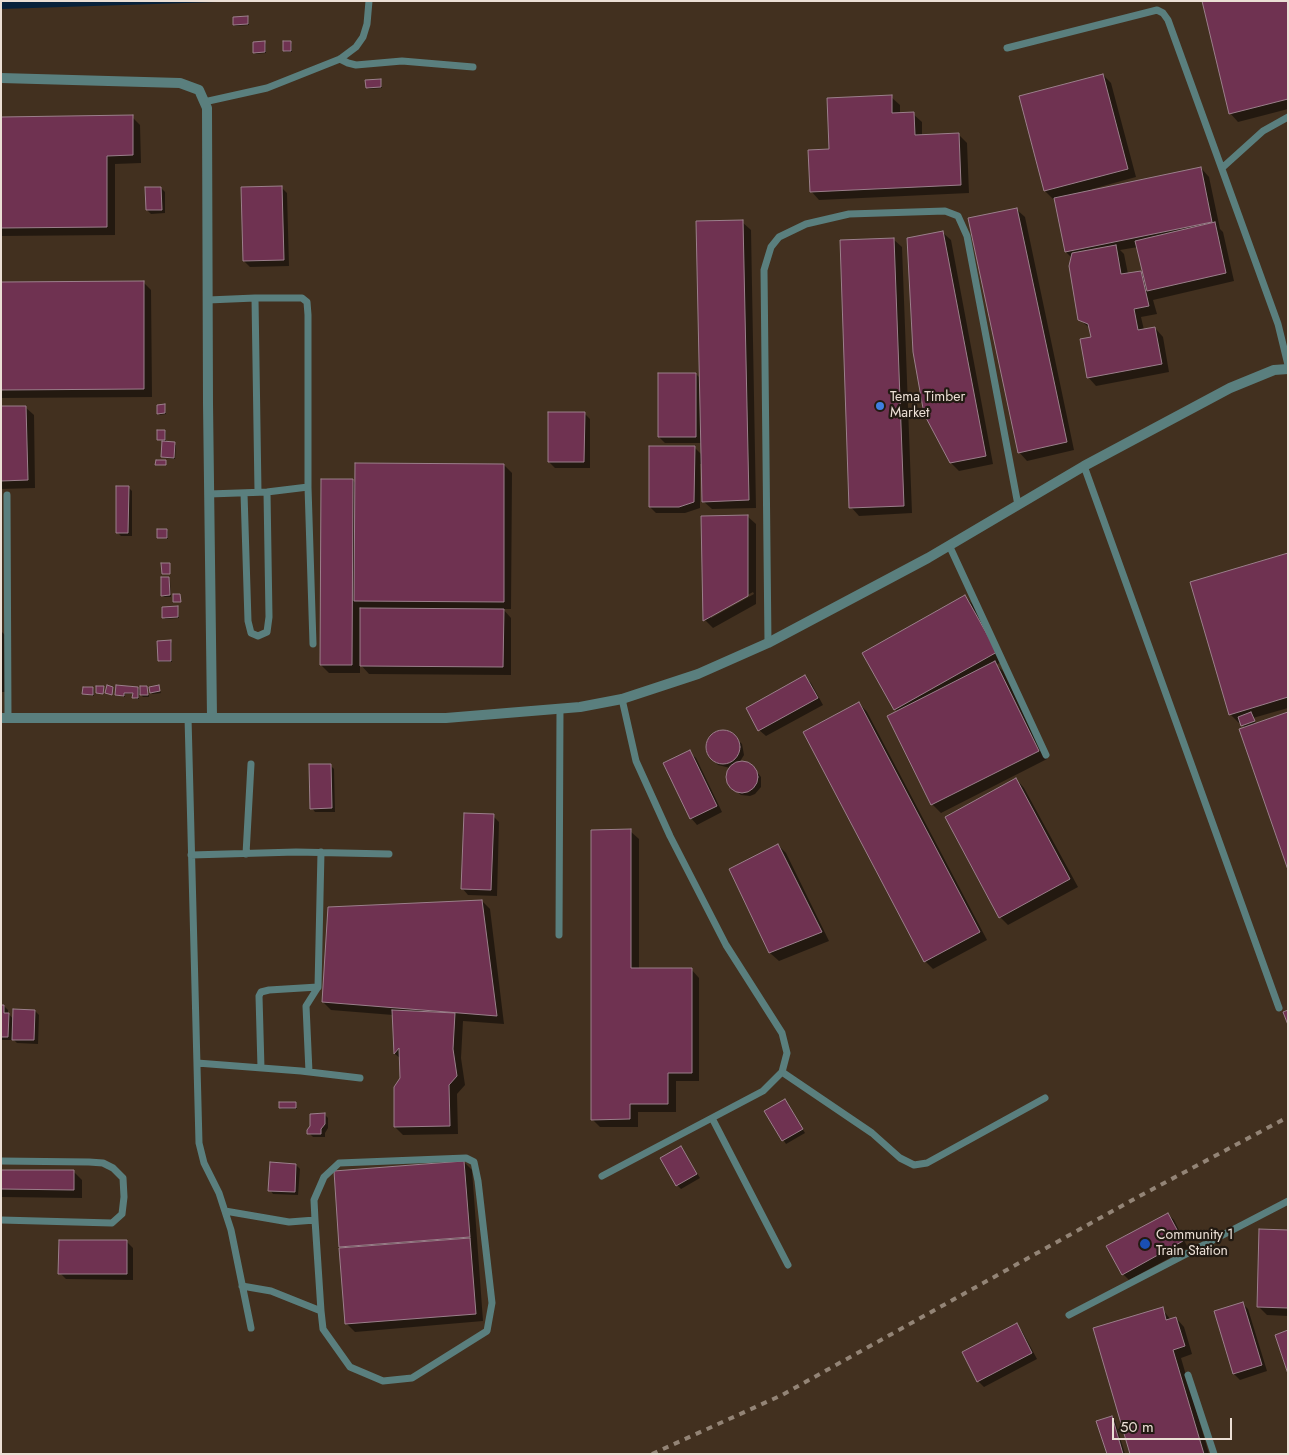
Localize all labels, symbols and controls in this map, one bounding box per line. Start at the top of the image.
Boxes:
place label: Tema Timber Market [890,390,965,422]
marker: Tema Timber Market [874,400,886,412]
place label: Community 1 Train Station [1156,1228,1233,1260]
marker: Community 1 Train Station [1138,1237,1152,1251]
scale bar [1114,1408,1234,1440]
text: 50 m [1120,1416,1154,1438]

